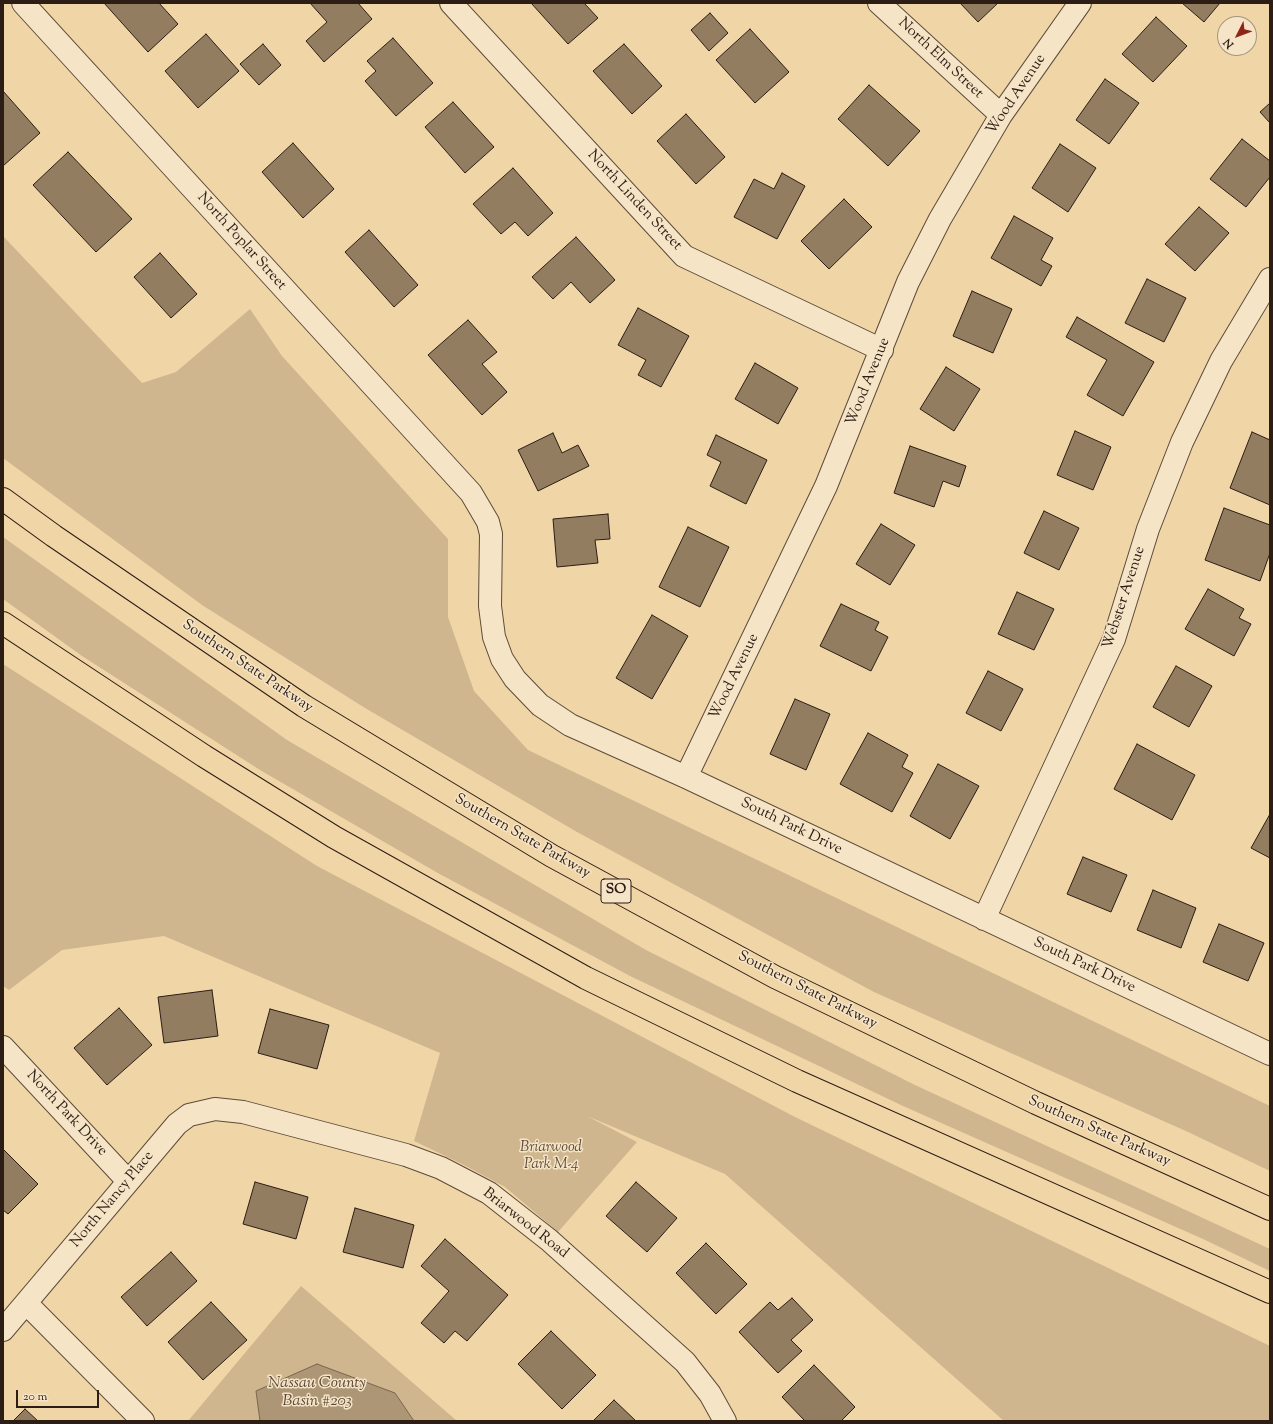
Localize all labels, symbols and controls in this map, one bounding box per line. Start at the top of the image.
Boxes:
street label: North Elm Street [894,15,986,103]
north arrow [1217,16,1257,56]
text: N [1220,35,1238,52]
street label: Wood Avenue [983,51,1051,139]
street label: North Linden Street [583,147,685,255]
street label: North Poplar Street [192,189,290,295]
street label: Wood Avenue [843,335,895,429]
street label: Webster Avenue [1100,544,1150,652]
street label: Southern State Parkway [178,616,316,718]
street label: Wood Avenue [706,631,764,723]
street label: Southern State Parkway [451,791,593,883]
street label: South Park Drive [737,795,845,859]
road number: SO [601,879,631,903]
street label: South Park Drive [1030,934,1138,998]
street label: Southern State Parkway [734,948,880,1034]
street label: North Park Drive [22,1067,110,1161]
street label: Southern State Parkway [1025,1092,1173,1172]
park label: Briarwood Park M-4 [520,1139,582,1174]
street label: North Nancy Place [67,1148,159,1252]
street label: Briarwood Road [478,1185,572,1263]
water label: Nassau County Basin #203 [268,1374,366,1412]
scale bar [18,1382,101,1408]
text: 20 m [23,1388,47,1406]

